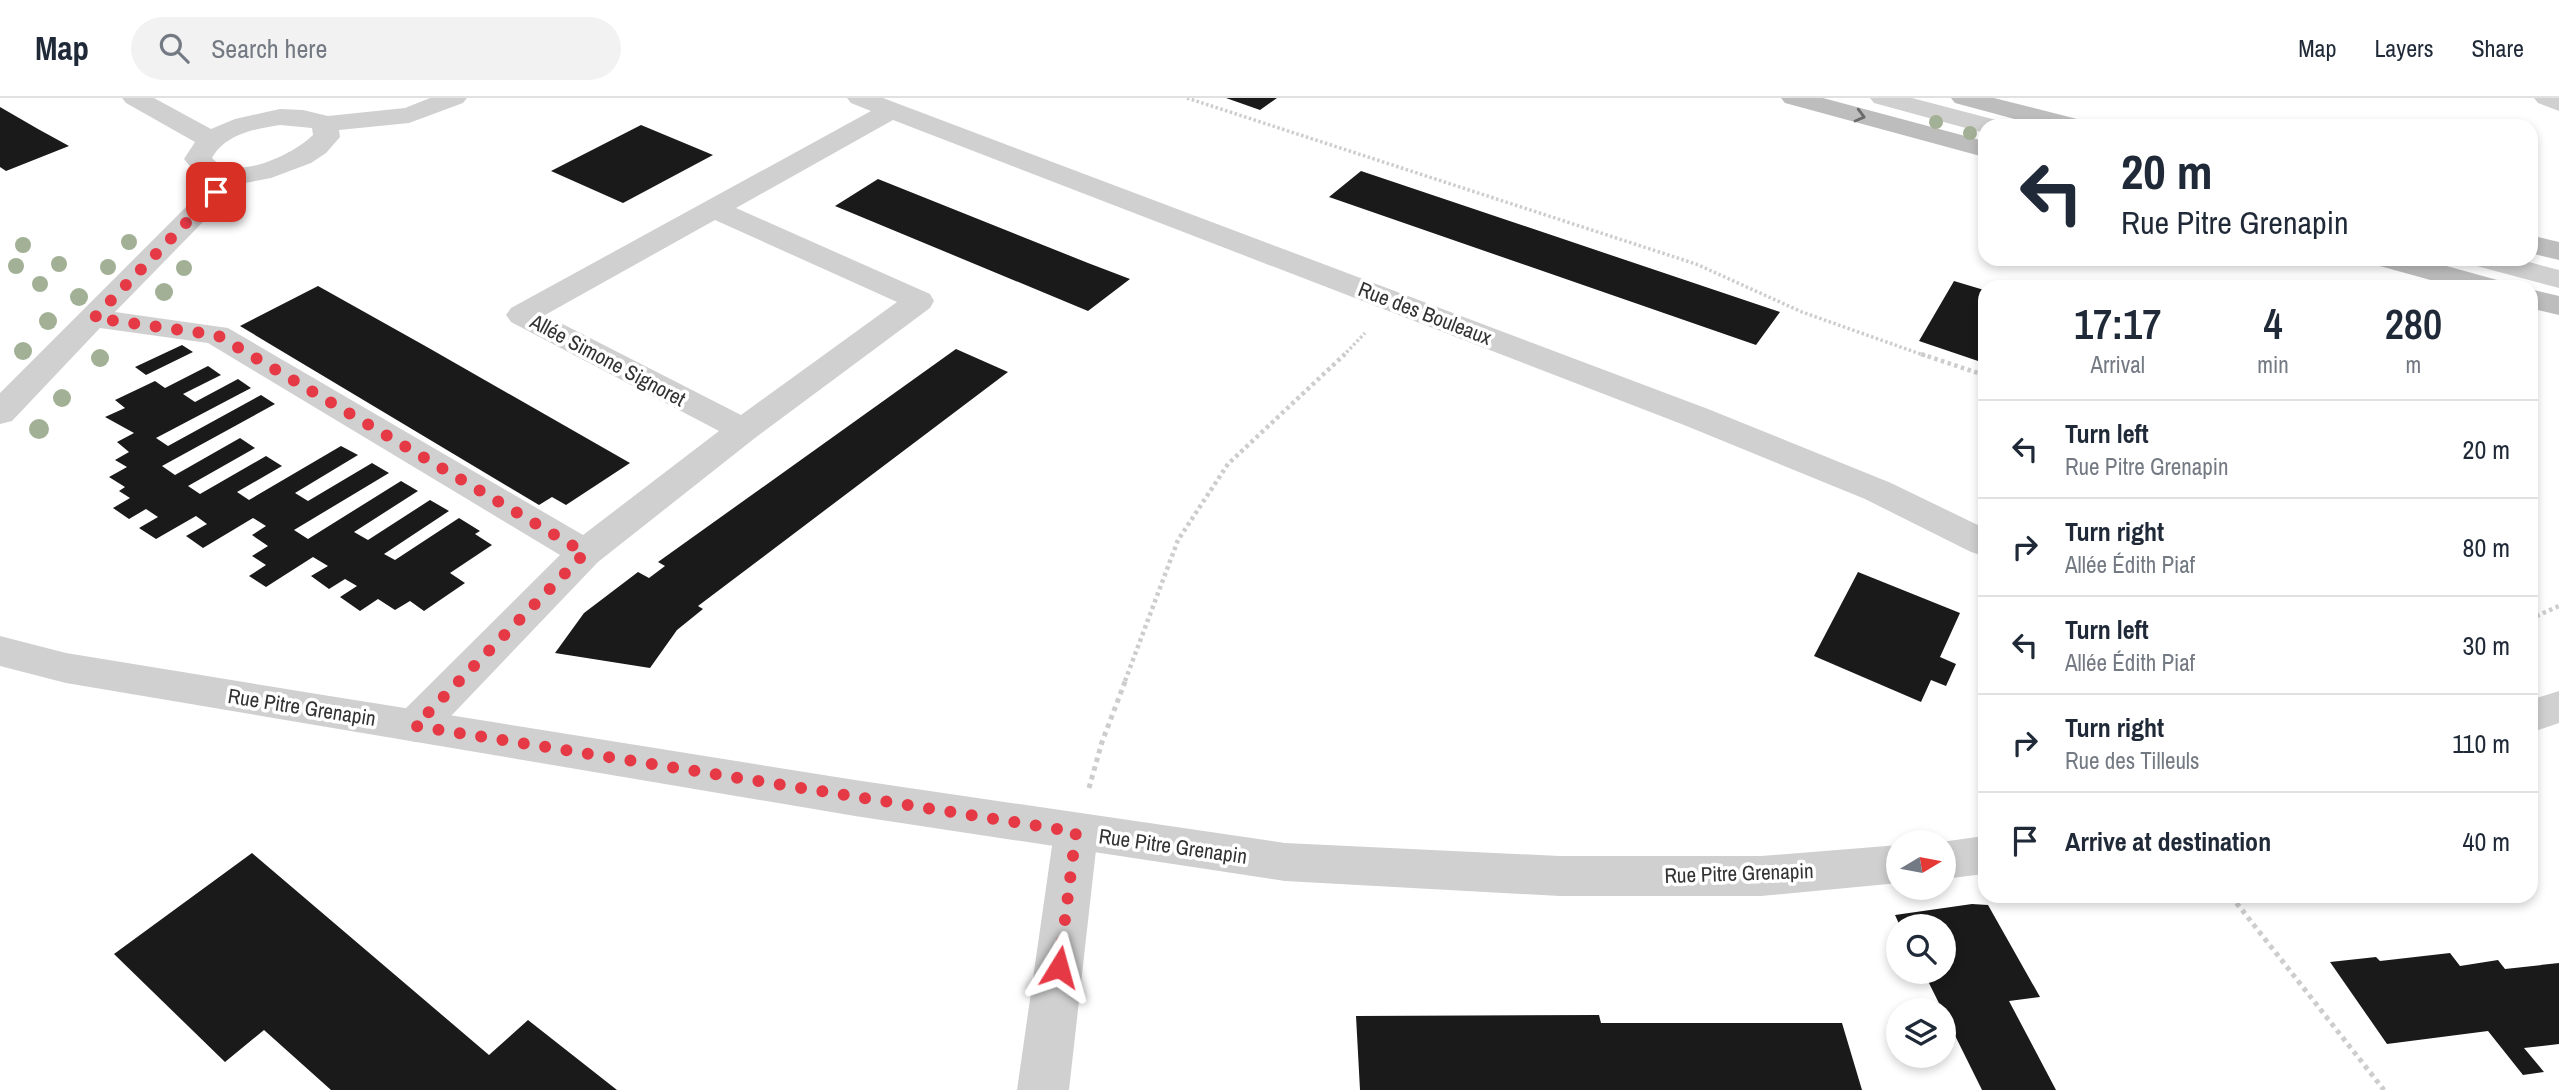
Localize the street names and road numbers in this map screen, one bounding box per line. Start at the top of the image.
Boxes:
street label: Rue des Bouleaux [1354,274,1496,352]
street label: Allée Simone Signoret [524,306,691,413]
street label: Rue Pitre Grenapin [226,681,378,733]
street label: Rue Pitre Grenapin [1097,821,1249,871]
street label: Rue Pitre Grenapin [1664,856,1814,890]

